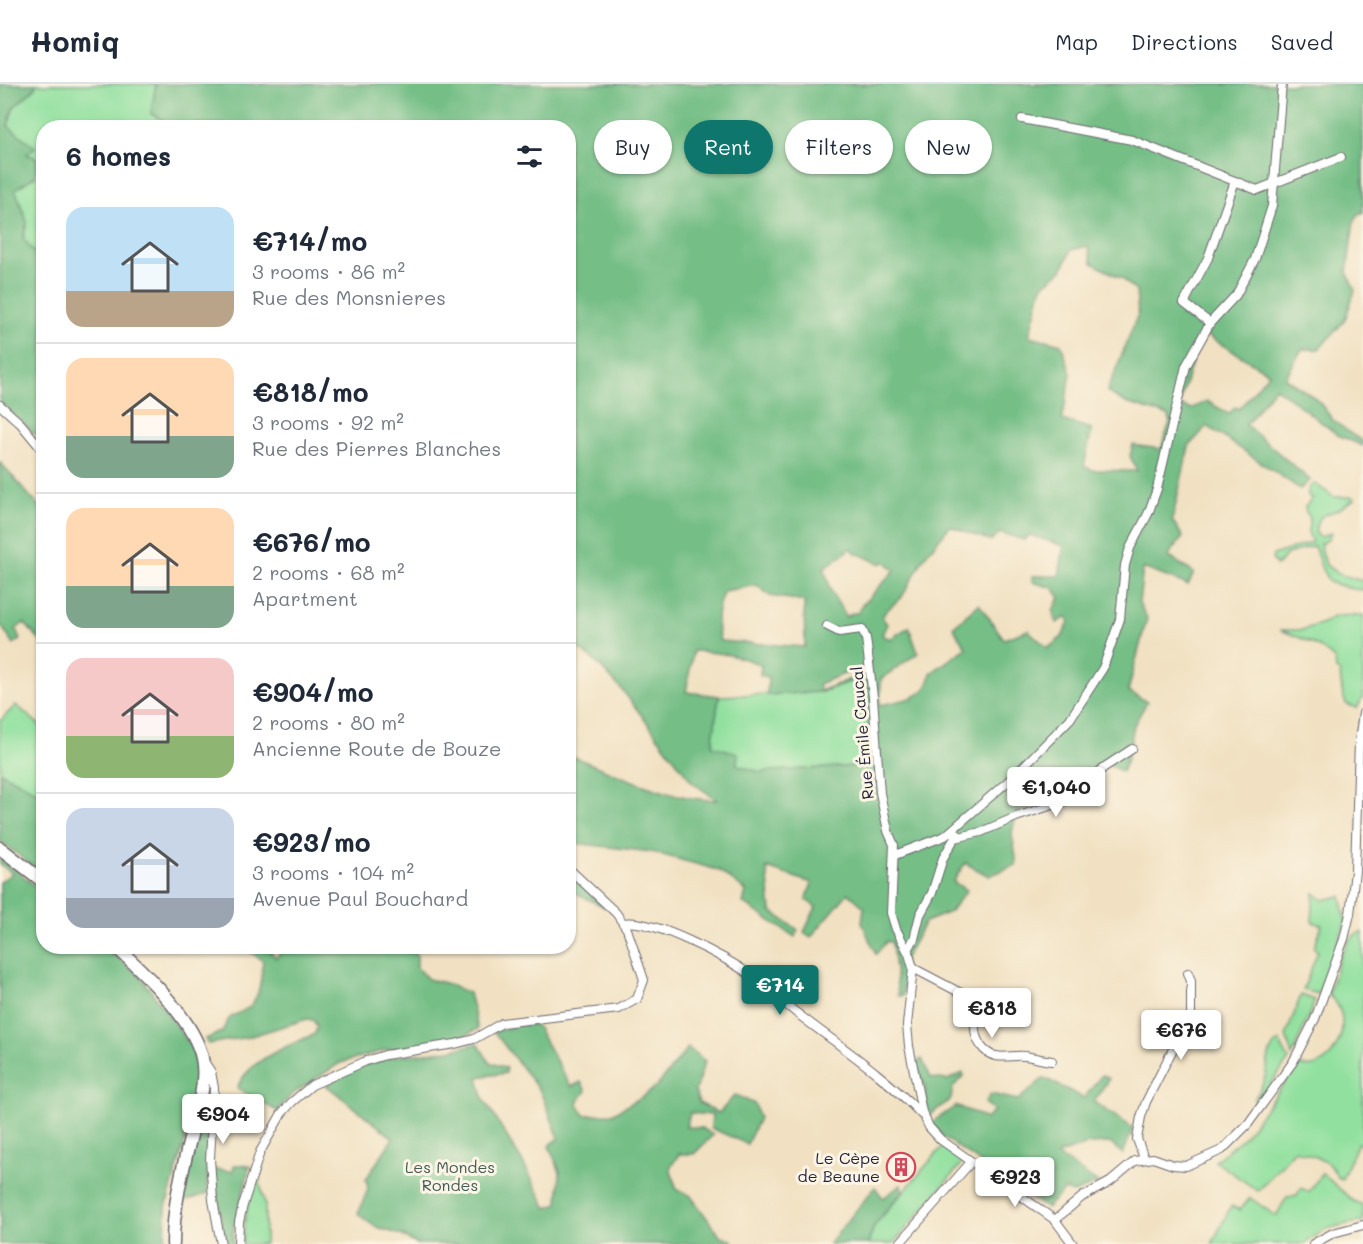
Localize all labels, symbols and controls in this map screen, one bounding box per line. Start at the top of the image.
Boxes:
text: Homiq [30,23,119,59]
text: Map [1055,28,1098,55]
text: Directions [1131,28,1238,55]
text: Saved [1271,28,1333,55]
chip: Buy [594,120,672,174]
chip: Rent [684,120,773,174]
chip: Filters [785,120,893,174]
chip: New [905,120,992,174]
text: 6 homes [66,139,171,173]
icon: filters [513,140,546,173]
text: €714/mo [252,224,367,258]
icon: home [114,231,186,303]
text: 3 rooms · 86 m² [252,258,405,284]
text: Rue des Monsnieres [252,284,446,310]
text: €818/mo [252,375,368,409]
icon: home [114,382,186,454]
text: 3 rooms · 92 m² [252,409,404,435]
text: Rue des Pierres Blanches [252,435,501,461]
text: €676/mo [252,525,371,559]
icon: home [114,532,186,604]
text: 2 rooms · 68 m² [252,559,405,585]
text: Apartment [252,585,358,611]
street label: Rue Émile Caucal [845,666,878,800]
text: €904/mo [252,675,374,709]
icon: home [114,682,186,754]
text: 2 rooms · 80 m² [252,709,405,735]
text: Ancienne Route de Bouze [252,735,502,761]
pin: €1,040 [1007,767,1105,818]
text: €1,040 [1021,773,1091,799]
text: €923/mo [252,825,370,859]
icon: home [114,832,186,904]
text: 3 rooms · 104 m² [252,859,414,885]
text: Avenue Paul Bouchard [252,885,468,911]
pin: €714 [744,965,816,1016]
text: €714 [756,971,804,997]
pin: €818 [956,988,1028,1039]
text: €818 [967,994,1017,1020]
pin: €676 [1145,1010,1217,1061]
text: €676 [1155,1016,1207,1042]
pin: €904 [187,1094,259,1145]
text: €904 [196,1100,250,1126]
place label: Le Cèpe de Beaune [798,1147,880,1186]
building icon: Le Cèpe de Beaune [885,1151,917,1183]
park label: Les Mondes Rondes [405,1156,495,1195]
pin: €923 [979,1157,1051,1208]
text: €923 [989,1163,1041,1189]

